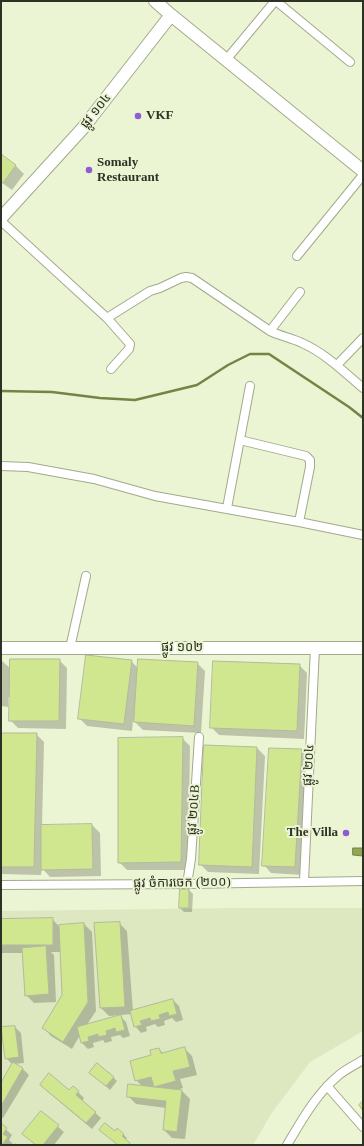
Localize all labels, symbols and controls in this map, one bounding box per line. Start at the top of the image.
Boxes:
street label: ផ្លូវ ១០៤ [77,90,115,132]
place label: VKF [146,108,173,124]
marker: VKF [133,111,143,121]
place label: Somaly Restaurant [97,155,159,186]
marker: Somaly Restaurant [84,165,94,175]
street label: ផ្លូវ ១០២ [161,640,203,656]
street label: ផ្លូវ ២០៤ [300,744,318,786]
street label: ផ្លូវ ២០៤B [184,784,204,836]
place label: The Villa [287,825,338,841]
marker: The Villa [341,828,351,838]
street label: ផ្លូវ ចំការចេក (២០០) [133,874,231,892]

